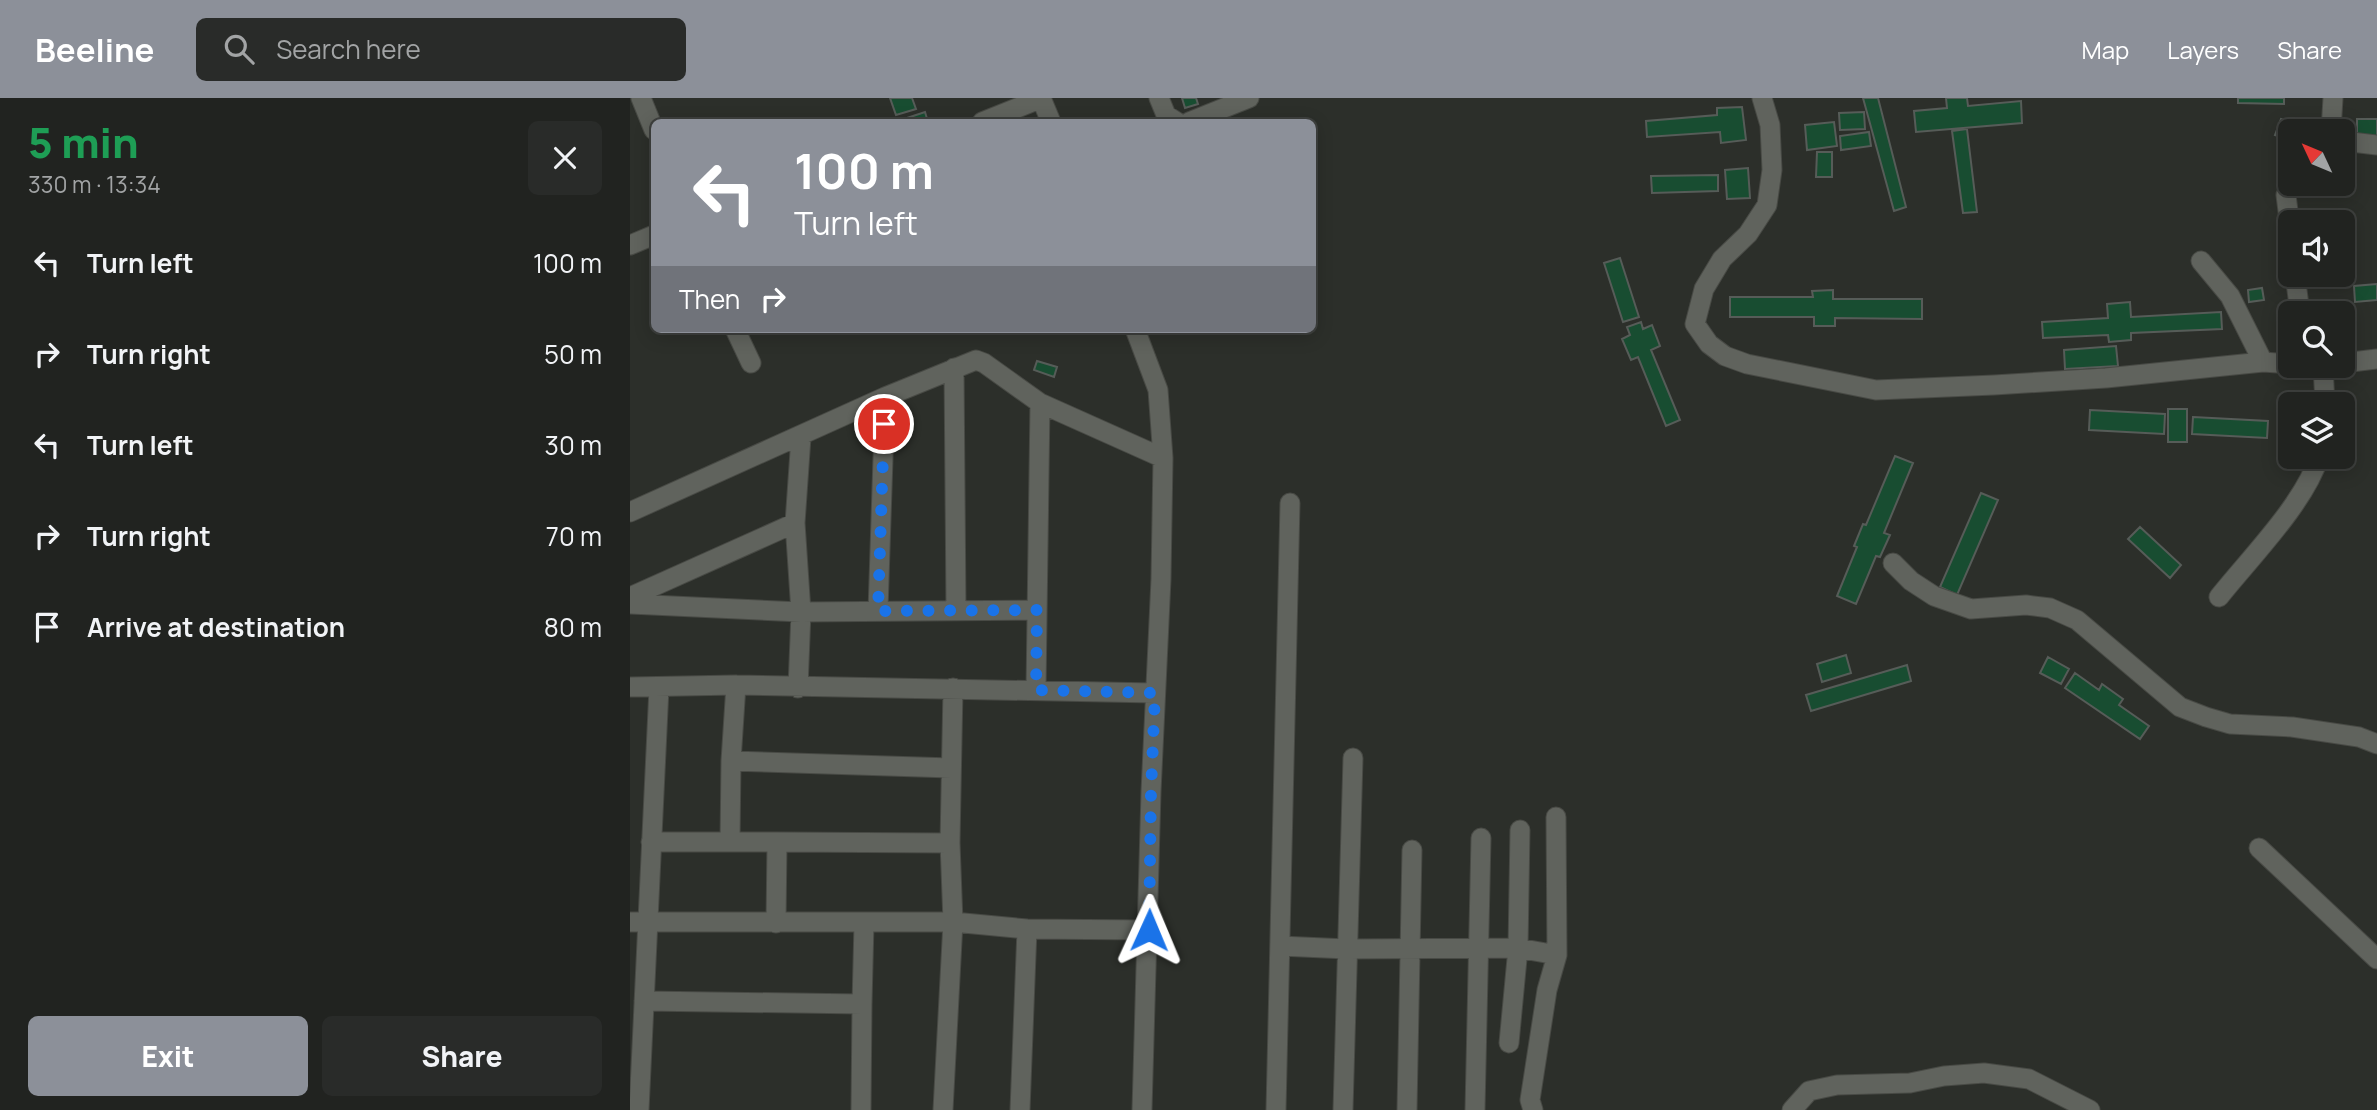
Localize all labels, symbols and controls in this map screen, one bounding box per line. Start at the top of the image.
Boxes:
search box [196,18,686,81]
text: Beeline [35,27,154,72]
icon: search [220,30,258,68]
text: Search here [276,31,421,67]
text: Map [2082,33,2129,66]
text: Layers [2167,33,2239,66]
text: Share [2277,33,2342,66]
text: 5 min [28,113,139,171]
north arrow [2278,119,2356,196]
map controls [2278,119,2355,469]
button: close [528,121,602,195]
text: 100 m [794,137,934,204]
icon: left [679,147,770,238]
text: 330 m · 13:34 [28,168,161,200]
text: Turn left [794,201,918,245]
button: sound [2278,210,2355,287]
icon: left [28,244,66,282]
text: Turn left [87,245,194,281]
text: 100 m [533,245,602,281]
icon: right [754,280,792,318]
text: Then [679,281,740,317]
button: search [2278,301,2355,378]
icon: right [28,335,66,373]
text: Turn right [87,336,211,372]
text: 50 m [544,336,602,372]
button: layers [2278,392,2355,469]
pin [854,394,914,454]
icon: arrive [865,405,903,443]
icon: left [28,426,66,464]
text: Turn left [87,427,194,463]
text: 30 m [545,427,602,463]
icon: right [28,517,66,555]
text: Turn right [87,518,211,554]
text: 70 m [546,518,602,554]
icon: arrive [28,608,66,646]
text: Arrive at destination [87,609,345,645]
text: 80 m [544,609,602,645]
position arrow [1112,893,1186,967]
button: Exit [28,1016,308,1096]
button: Share [322,1016,602,1096]

